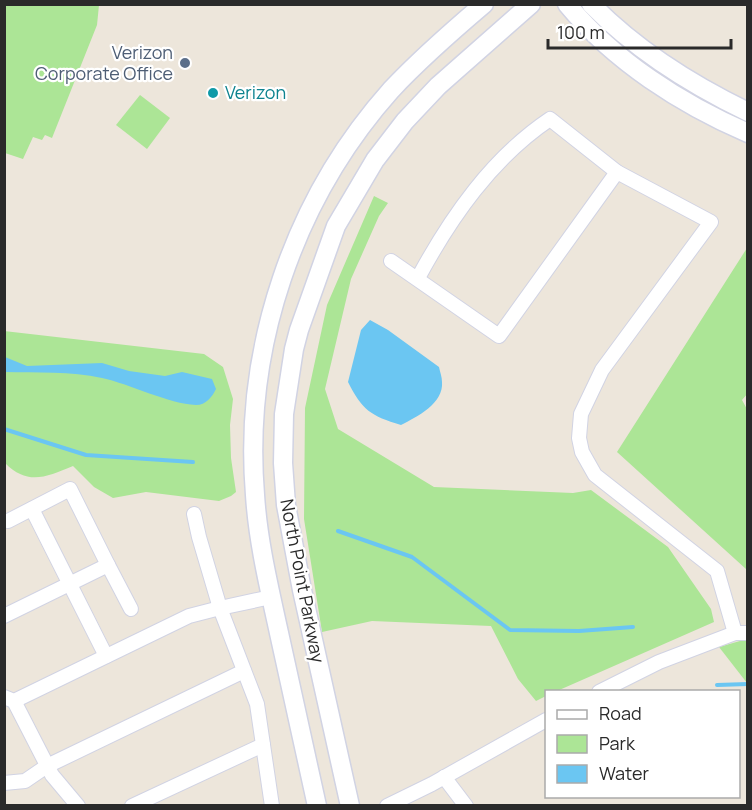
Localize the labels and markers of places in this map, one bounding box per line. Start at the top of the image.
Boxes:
place label: Verizon Corporate Office [35,40,173,85]
marker: Verizon Corporate Office [178,56,192,70]
place label: Verizon [225,80,286,104]
marker: Verizon [206,86,220,100]

